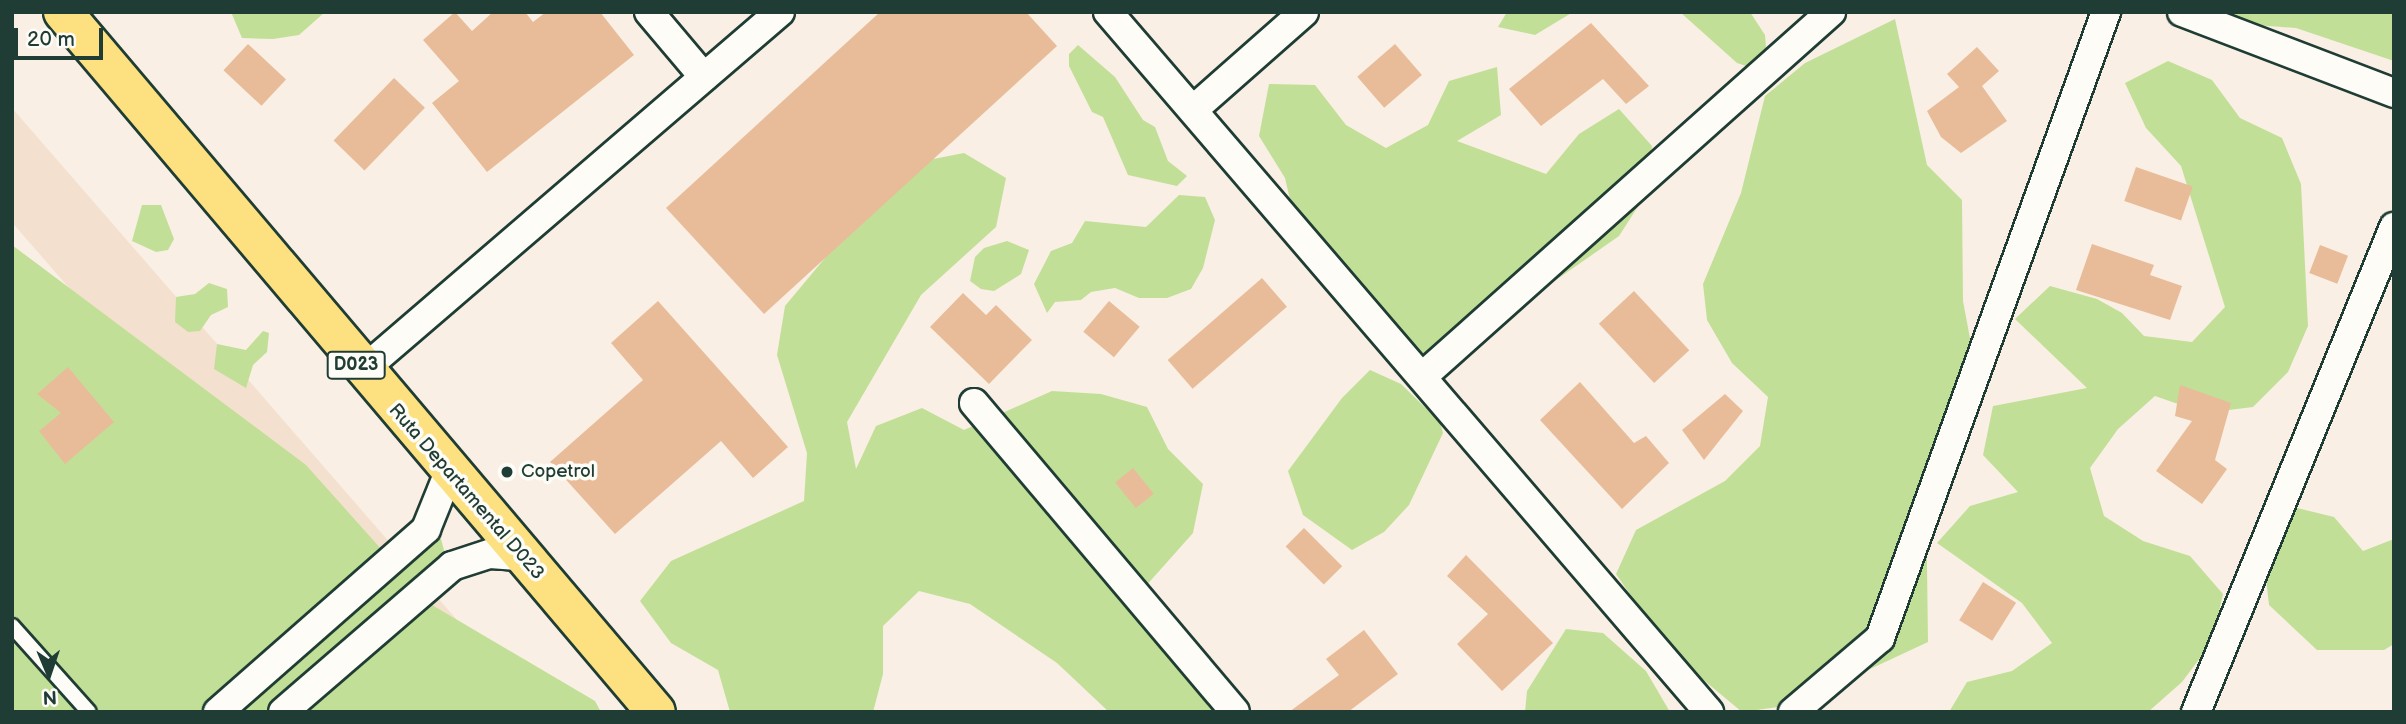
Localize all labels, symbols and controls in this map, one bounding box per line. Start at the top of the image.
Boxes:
scale bar [18,14,107,58]
text: 20 m [27,27,75,52]
road number: D023 [326,351,386,380]
street label: Ruta Departamental D023 [383,399,549,585]
place label: Copetrol [521,461,595,483]
marker: Copetrol [499,464,515,480]
north arrow [14,640,84,710]
text: N [42,685,57,708]

